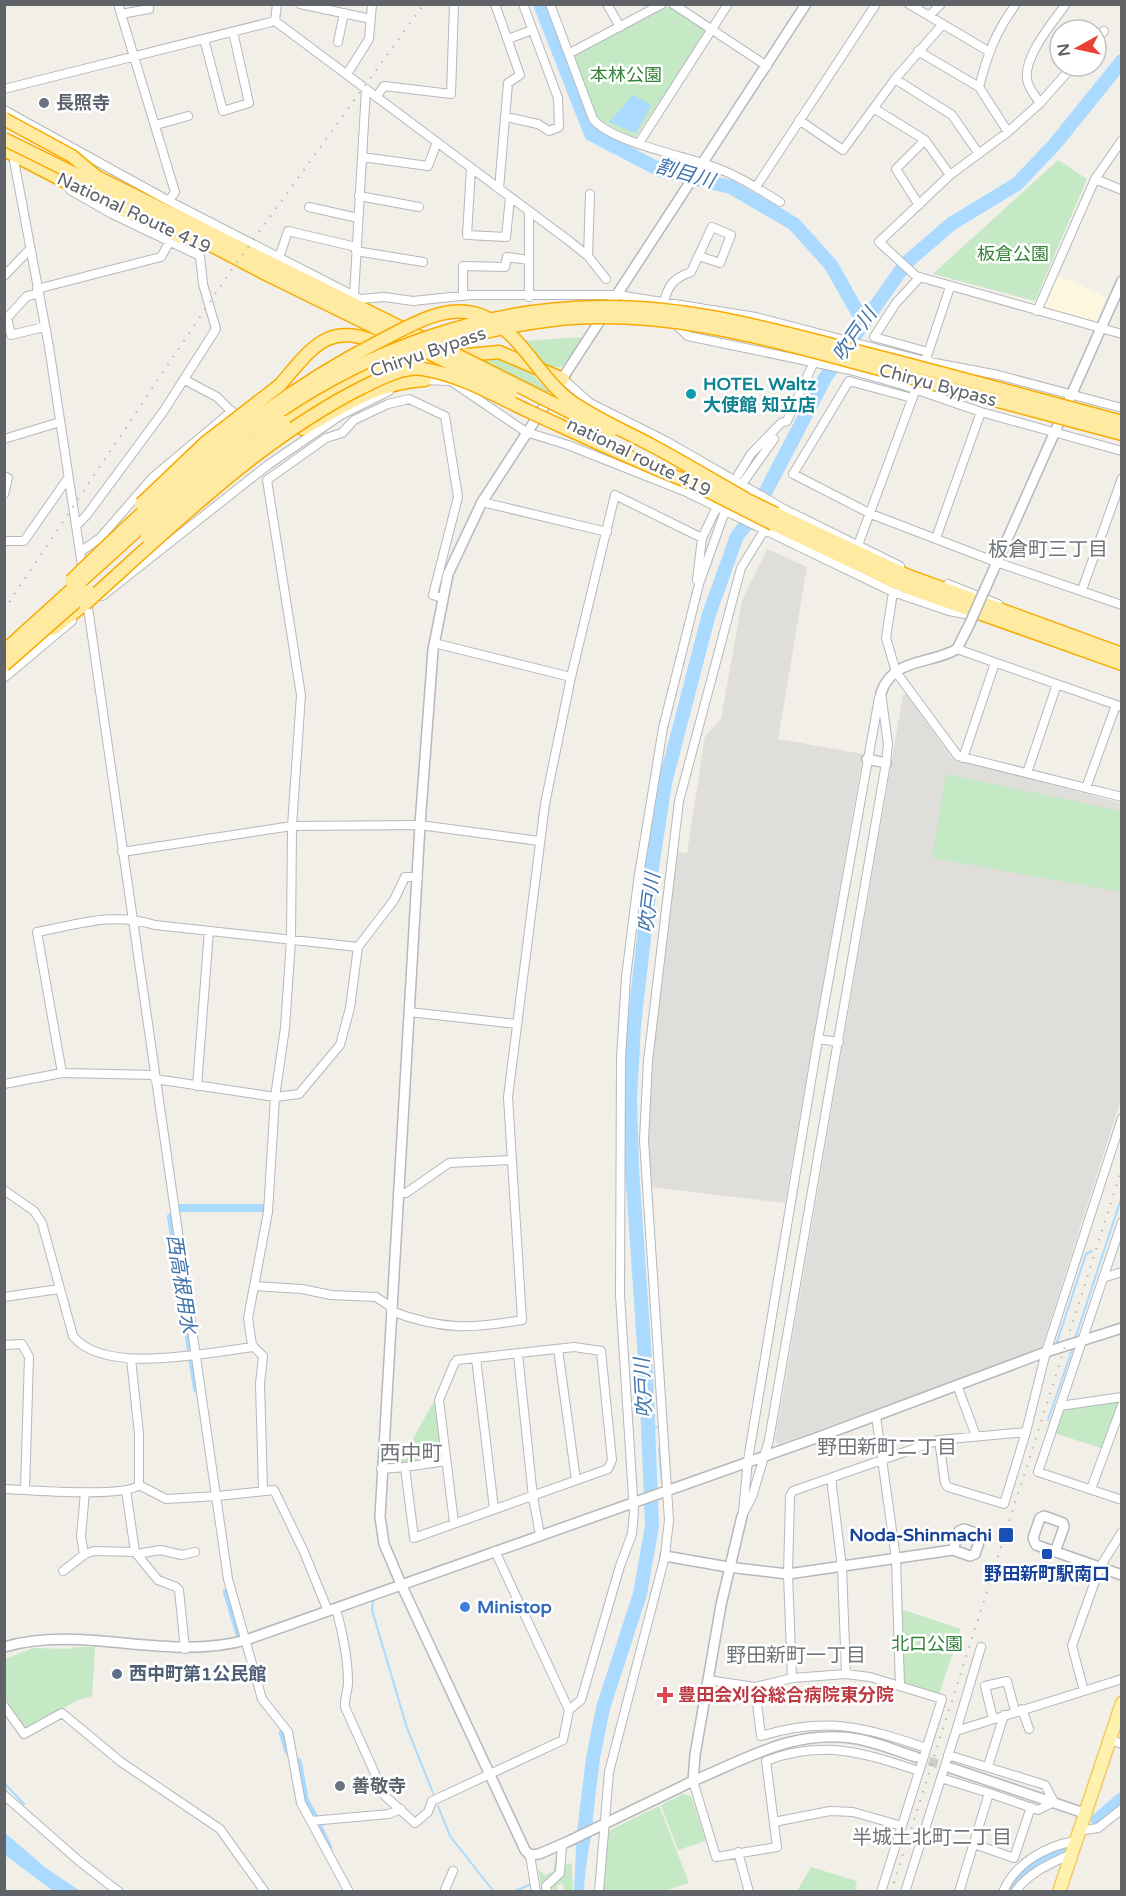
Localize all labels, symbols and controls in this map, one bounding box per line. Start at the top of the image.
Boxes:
north arrow [1048,18,1108,78]
text: N [1053,42,1075,58]
park label: 本林公園 [590,64,662,86]
place label: 長照寺 [56,92,110,114]
marker: 長照寺 [37,96,51,110]
water label: 割目川 [653,154,719,194]
street label: National Route 419 [54,168,214,258]
park label: 板倉公園 [977,243,1049,265]
water label: 吹戸川 [828,302,883,366]
street label: Chiryu Bypass [367,322,489,382]
street label: Chiryu Bypass [877,359,999,411]
place label: HOTEL Waltz 大使館 知立店 [703,373,816,416]
marker: HOTEL Waltz 大使館 知立店 [684,387,698,401]
street label: national route 419 [563,413,715,501]
district label: 板倉町三丁目 [988,538,1108,562]
water label: 吹戸川 [634,870,666,934]
water label: 西高根用水 [161,1233,201,1337]
water label: 吹戸川 [630,1355,658,1419]
district label: 野田新町二丁目 [817,1436,957,1460]
district label: 西中町 [380,1441,443,1466]
place label: Noda-Shinmachi [849,1524,992,1546]
marker: Noda-Shinmachi [997,1526,1015,1544]
marker: 野田新町駅南口 [1040,1547,1054,1561]
place label: 野田新町駅南口 [984,1563,1110,1585]
place label: Ministop [477,1596,552,1618]
marker: Ministop [458,1600,472,1614]
park label: 北口公園 [891,1633,963,1655]
district label: 野田新町一丁目 [726,1644,866,1668]
place label: 西中町第1公民館 [129,1663,266,1685]
marker: 西中町第1公民館 [110,1667,124,1681]
place label: 豊田会刈谷総合病院東分院 [678,1684,894,1706]
marker: 豊田会刈谷総合病院東分院 [656,1686,674,1704]
place label: 善敬寺 [352,1775,406,1797]
marker: 善敬寺 [333,1779,347,1793]
district label: 半城土北町二丁目 [852,1826,1012,1850]

